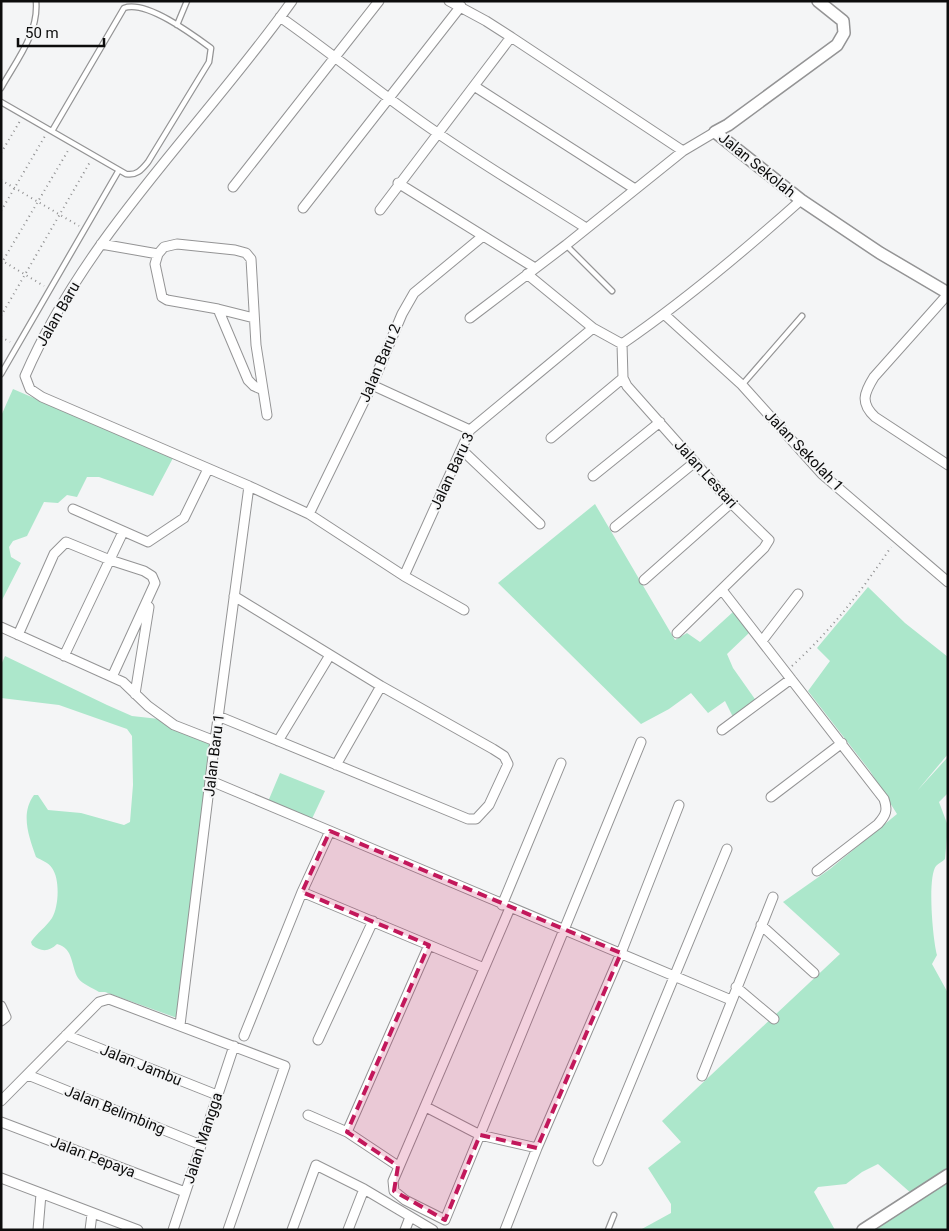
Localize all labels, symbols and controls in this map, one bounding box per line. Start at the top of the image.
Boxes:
scale bar [18,15,104,47]
text: 50 m [25,24,59,42]
street label: Jalan Sekolah [715,129,799,201]
street label: Jalan Baru [32,279,84,349]
street label: Jalan Baru 2 [355,321,405,405]
street label: Jalan Sekolah 1 [761,407,847,495]
street label: Jalan Baru 3 [426,429,478,513]
street label: Jalan Lestari [671,436,741,512]
street label: Jalan Baru 1 [200,713,228,797]
street label: Jalan Jambu [98,1040,184,1090]
street label: Jalan Belimbing [62,1082,168,1138]
street label: Jalan Mangga [180,1090,226,1186]
street label: Jalan Pepaya [48,1133,138,1181]

